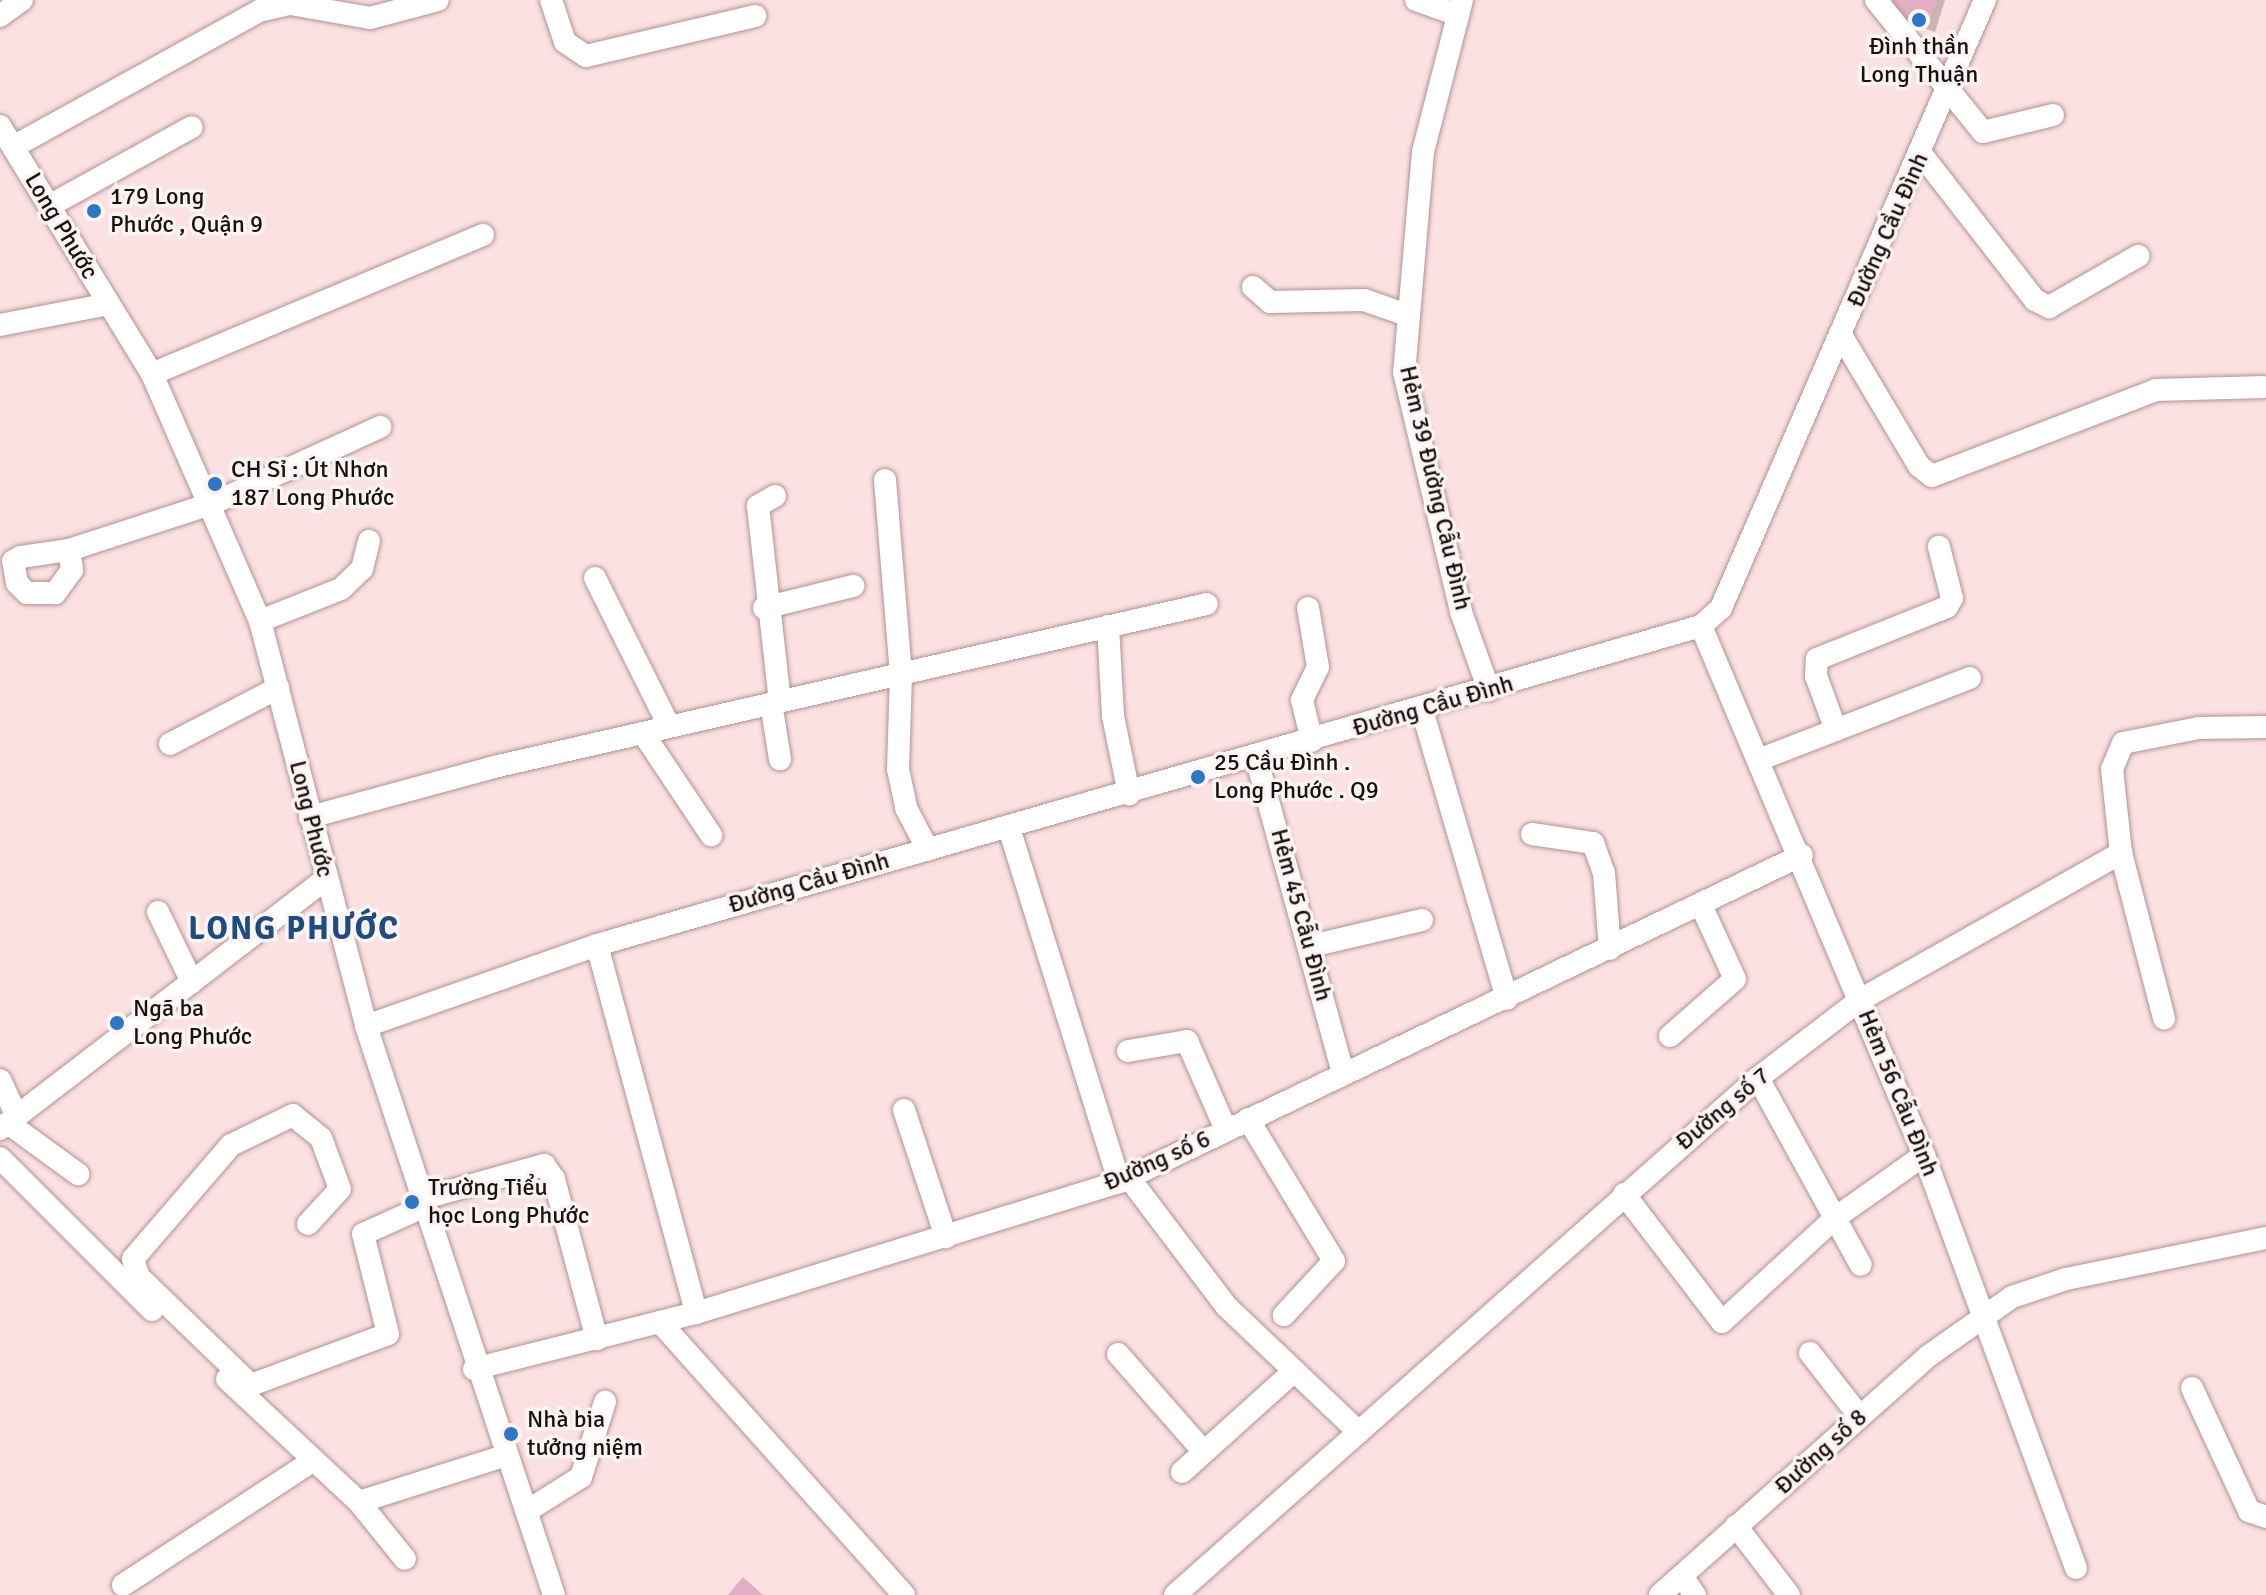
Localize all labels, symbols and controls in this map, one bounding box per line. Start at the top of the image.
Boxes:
marker: Đình thần Long Thuận [1910,11,1928,29]
place label: Đình thần Long Thuận [1860,33,1978,89]
street label: Đường Cầu Đình [1841,148,1935,312]
street label: Long Phước [18,168,104,284]
place label: 179 Long Phước , Quận 9 [110,183,263,239]
marker: 179 Long Phước , Quận 9 [85,202,103,220]
street label: Hẻm 39 Đường Cẫu Đình [1393,363,1477,613]
place label: CH Sỉ : Út Nhơn 187 Long Phước [231,456,394,512]
marker: CH Sỉ : Út Nhơn 187 Long Phước [206,475,224,493]
street label: Đường Cầu Đình [1349,669,1517,743]
place label: 25 Cầu Đình . Long Phước . Q9 [1214,749,1379,805]
street label: Long Phước [283,758,339,880]
marker: 25 Cầu Đình . Long Phước . Q9 [1189,768,1207,786]
street label: Hẻm 45 Cẫu Đình [1264,826,1338,1004]
street label: Đường Cầu Đình [725,846,893,920]
district label: LONG PHƯỚC [188,910,400,948]
place label: Ngã ba Long Phước [133,995,252,1051]
street label: Hẻm 56 Cẫu Đình [1851,1005,1945,1181]
marker: Ngã ba Long Phước [108,1014,126,1032]
street label: Đường số 7 [1670,1061,1776,1157]
street label: Đường số 6 [1099,1125,1215,1197]
place label: Trường Tiểu học Long Phước [428,1174,589,1230]
marker: Trường Tiểu học Long Phước [403,1193,421,1211]
street label: Đường số 8 [1769,1403,1873,1501]
place label: Nhà bia tưởng niệm [527,1406,643,1462]
marker: Nhà bia tưởng niệm [502,1425,520,1443]

